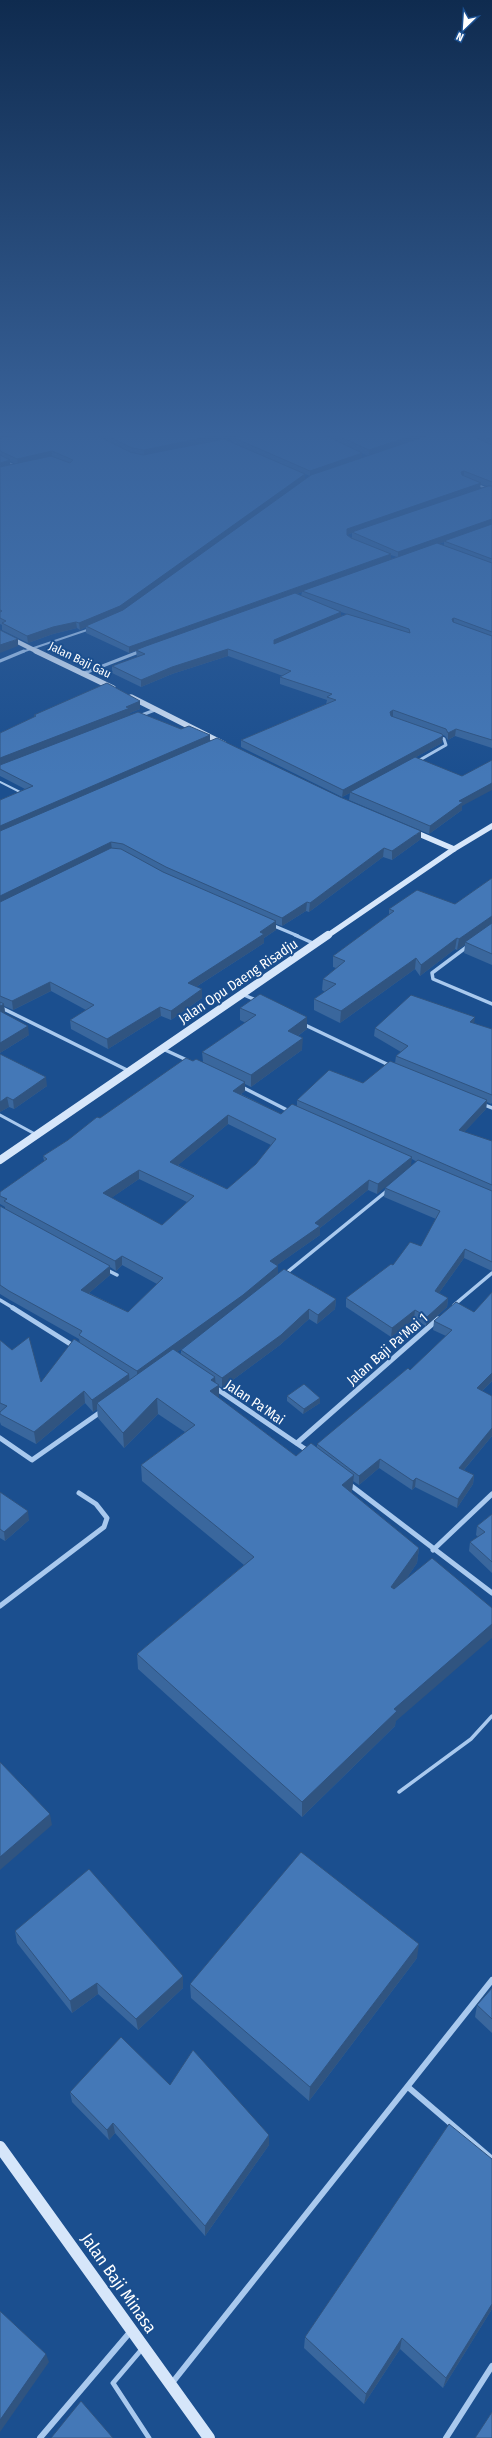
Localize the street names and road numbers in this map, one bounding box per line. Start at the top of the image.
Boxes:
street label: Jalan Baji Gau [47,639,113,681]
street label: Jalan Opu Daeng Risadju [176,935,301,1028]
street label: Jalan Baji Pa'Mai 1 [343,1310,431,1389]
street label: Jalan Pa'Mai [222,1376,288,1429]
street label: Jalan Baji Minasa [76,2229,161,2337]

